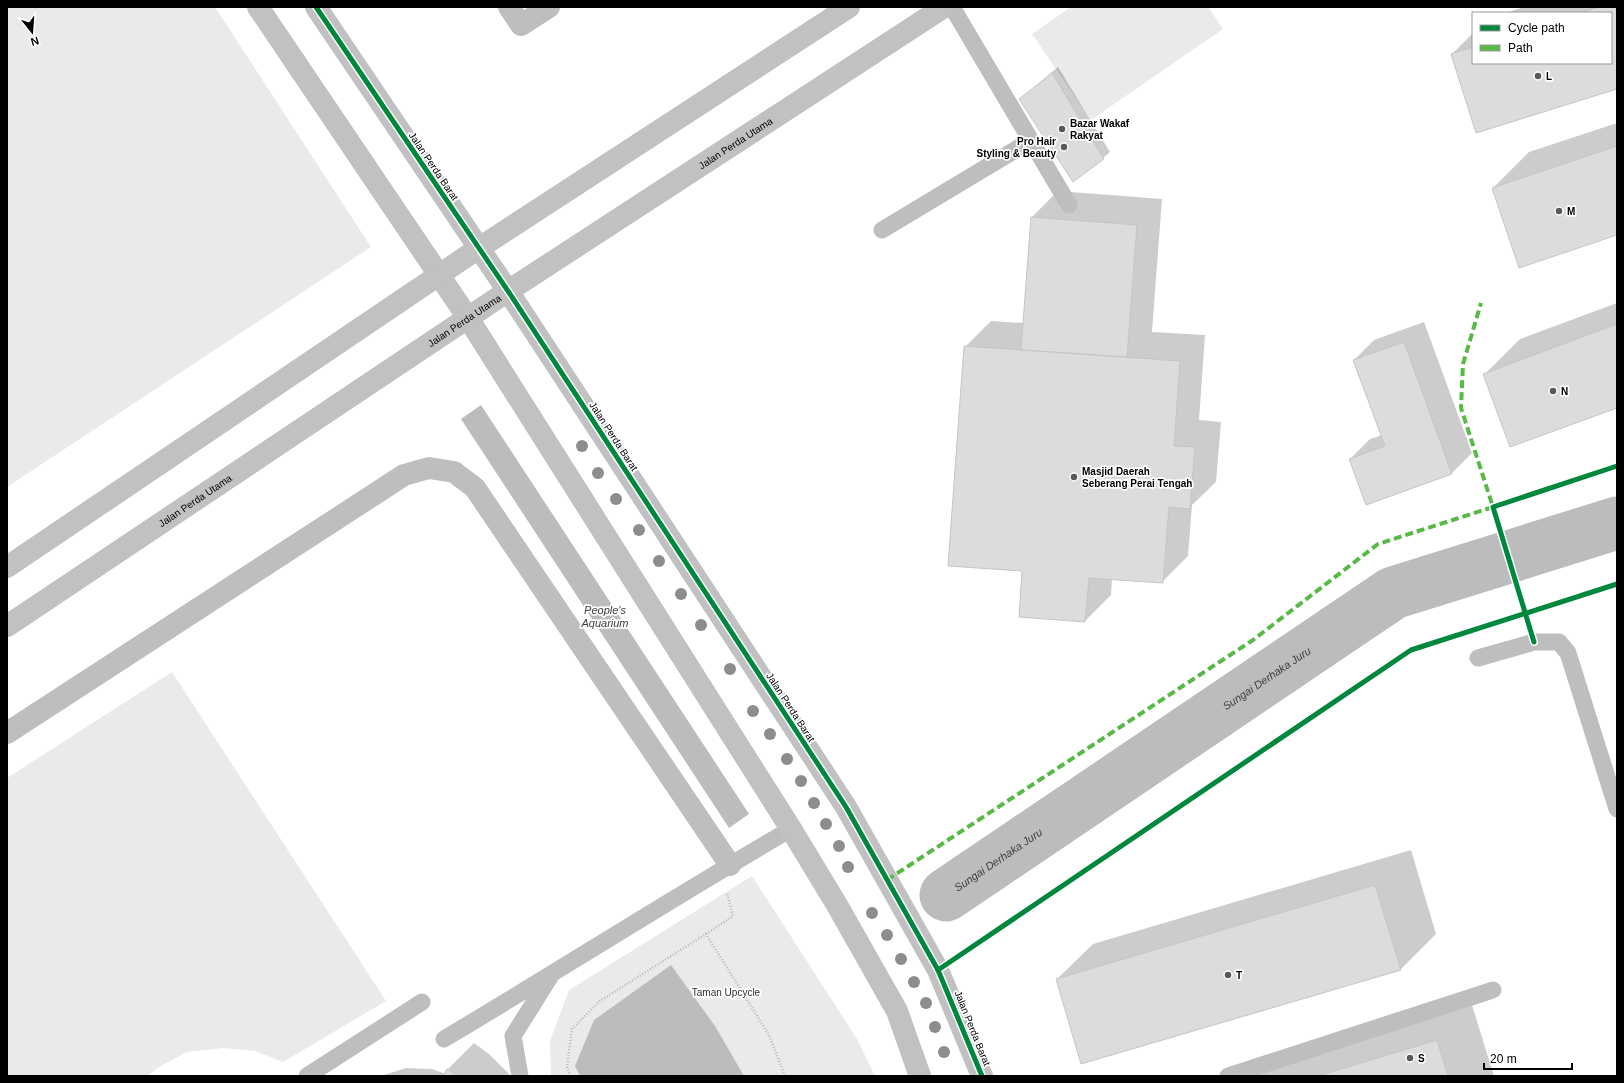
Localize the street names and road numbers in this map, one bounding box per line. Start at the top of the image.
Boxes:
street label: Jalan Perda Utama [697,115,775,171]
street label: Jalan Perda Barat [407,130,461,203]
street label: Jalan Perda Utama [426,292,504,349]
street label: Jalan Perda Barat [587,400,640,473]
street label: Jalan Perda Utama [156,472,234,529]
street label: Jalan Perda Barat [764,671,817,744]
street label: Jalan Perda Barat [952,989,993,1068]

